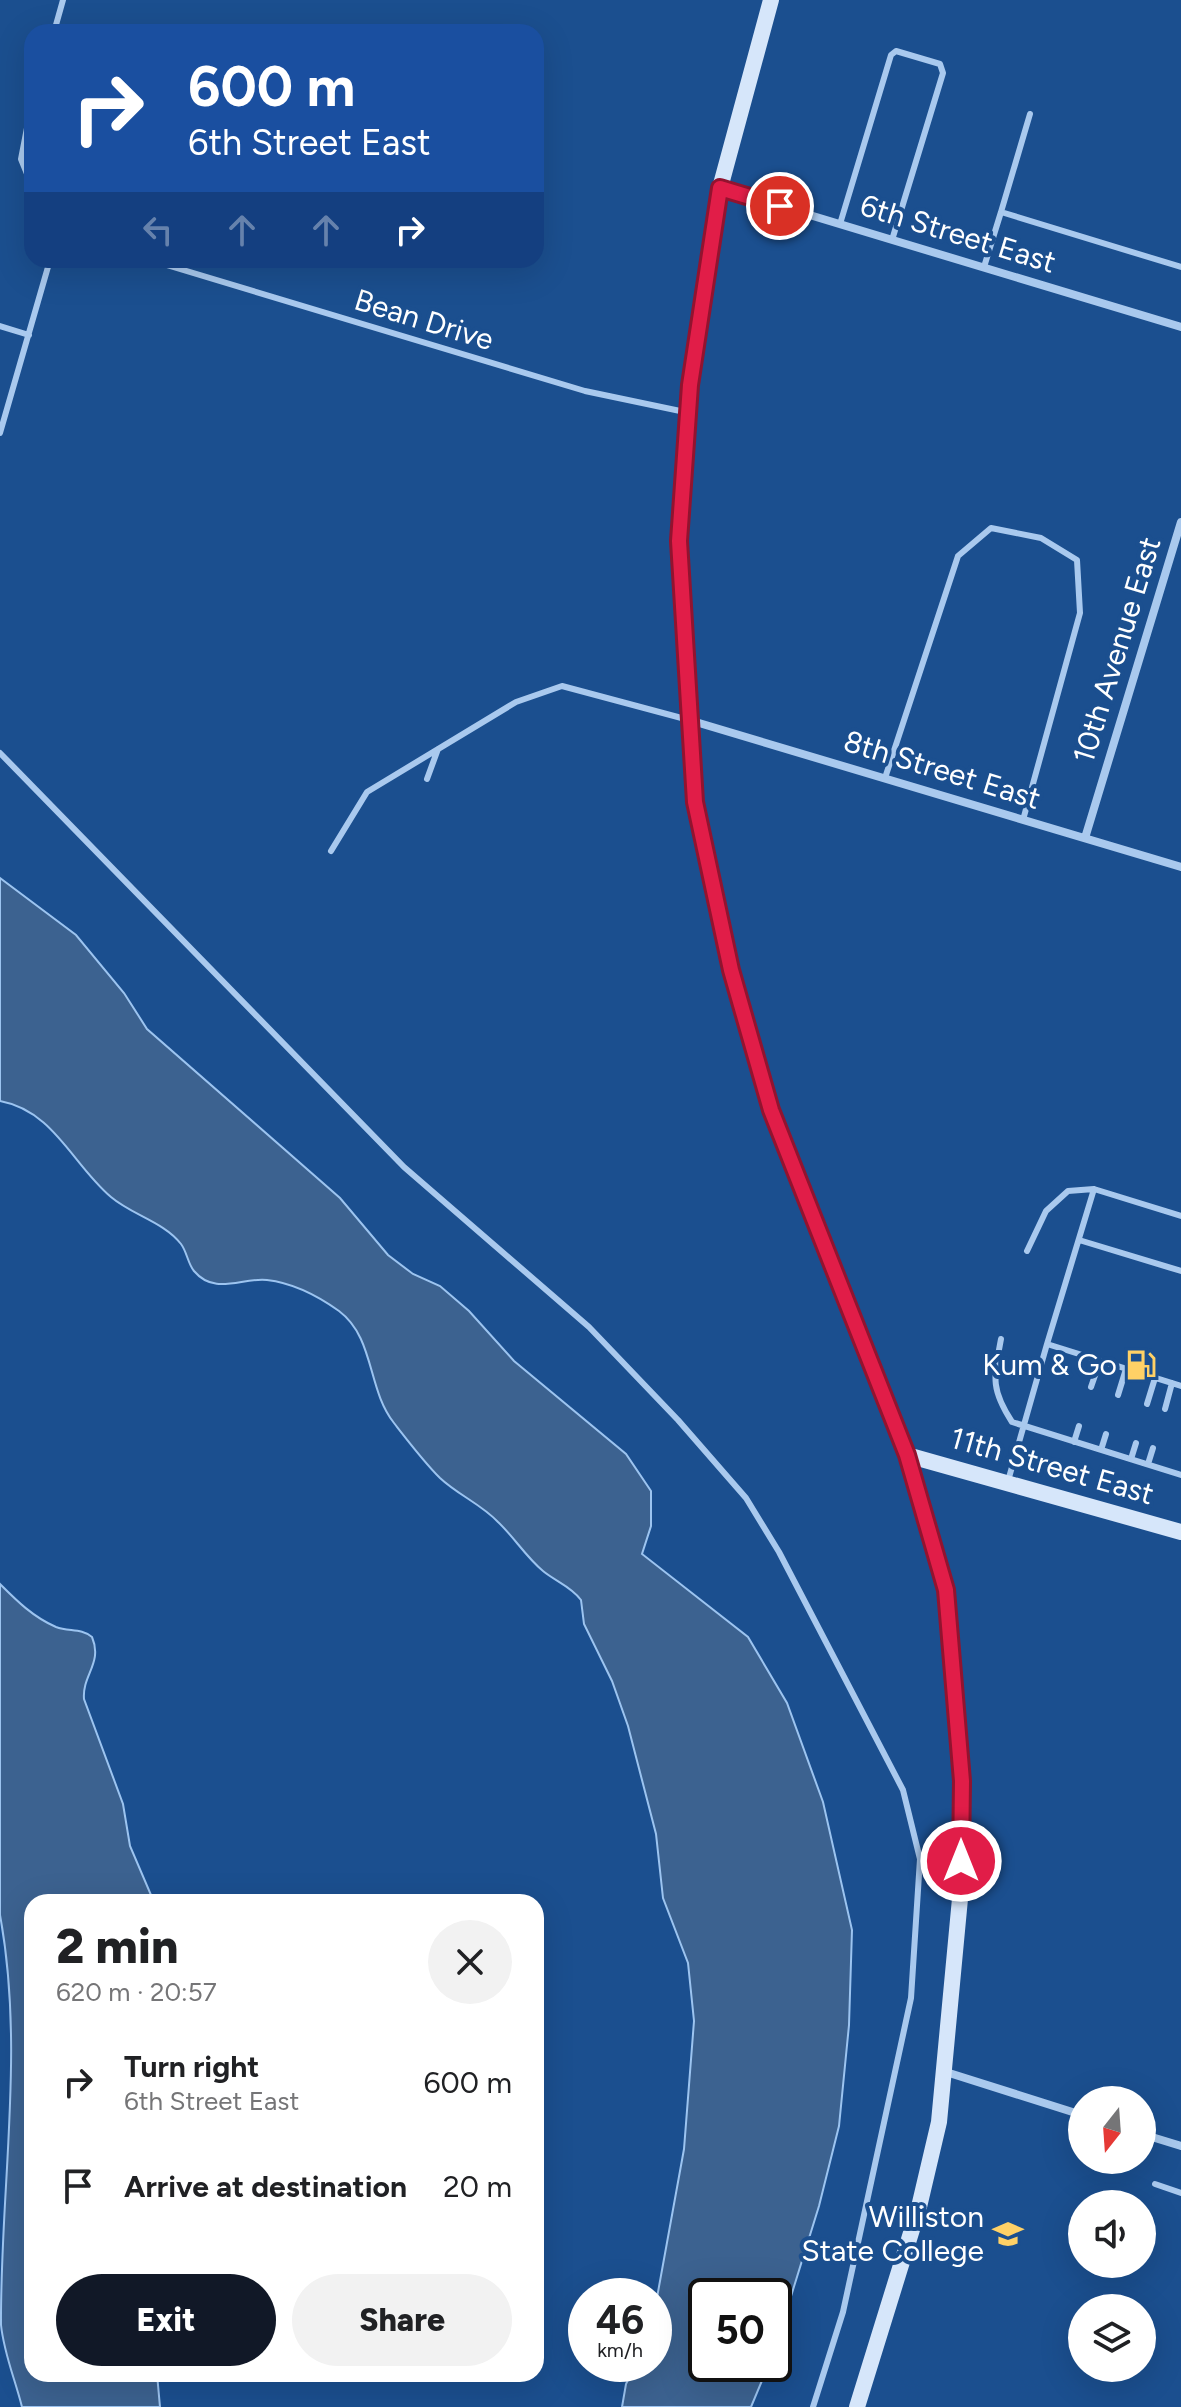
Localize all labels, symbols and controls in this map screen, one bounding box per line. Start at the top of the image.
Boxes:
text: 600 m [188,53,355,120]
icon: right [56,56,160,160]
text: 6th Street East [188,121,431,164]
pin [746,172,814,240]
icon: arrive [758,184,802,228]
street label: 6th Street East [856,186,1060,281]
icon: left [136,208,180,252]
icon: ahead [220,208,264,252]
icon: ahead [304,208,348,252]
icon: right [388,208,432,252]
street label: Bean Drive [350,281,498,358]
street label: 10th Avenue East [1065,532,1168,767]
street label: 8th Street East [839,722,1045,817]
place label: Kum & Go [982,1346,1117,1383]
fuel station icon: Kum & Go [1124,1348,1158,1382]
street label: 11th Street East [946,1419,1158,1512]
position arrow [919,1819,1003,1903]
text: 2 min [56,1917,179,1975]
button: close [428,1920,512,2004]
text: 620 m · 20:57 [56,1976,217,2008]
text: Turn right [124,2048,259,2085]
icon: right [56,2060,100,2104]
text: 600 m [424,2064,512,2101]
text: 6th Street East [124,2085,299,2117]
north arrow [1068,2086,1156,2174]
map controls [1068,2086,1156,2382]
icon: arrive [56,2164,100,2208]
text: Arrive at destination [124,2168,407,2205]
text: 20 m [443,2168,512,2205]
button: sound [1068,2190,1156,2278]
place label: Williston State College [801,2198,984,2269]
school or university icon: Williston State College [991,2217,1025,2251]
button: Exit [56,2274,276,2366]
button: Share [292,2274,512,2366]
speed limit sign: 50 [688,2278,792,2382]
button: layers [1068,2294,1156,2382]
text: 46 [596,2296,644,2344]
text: km/h [597,2338,643,2362]

